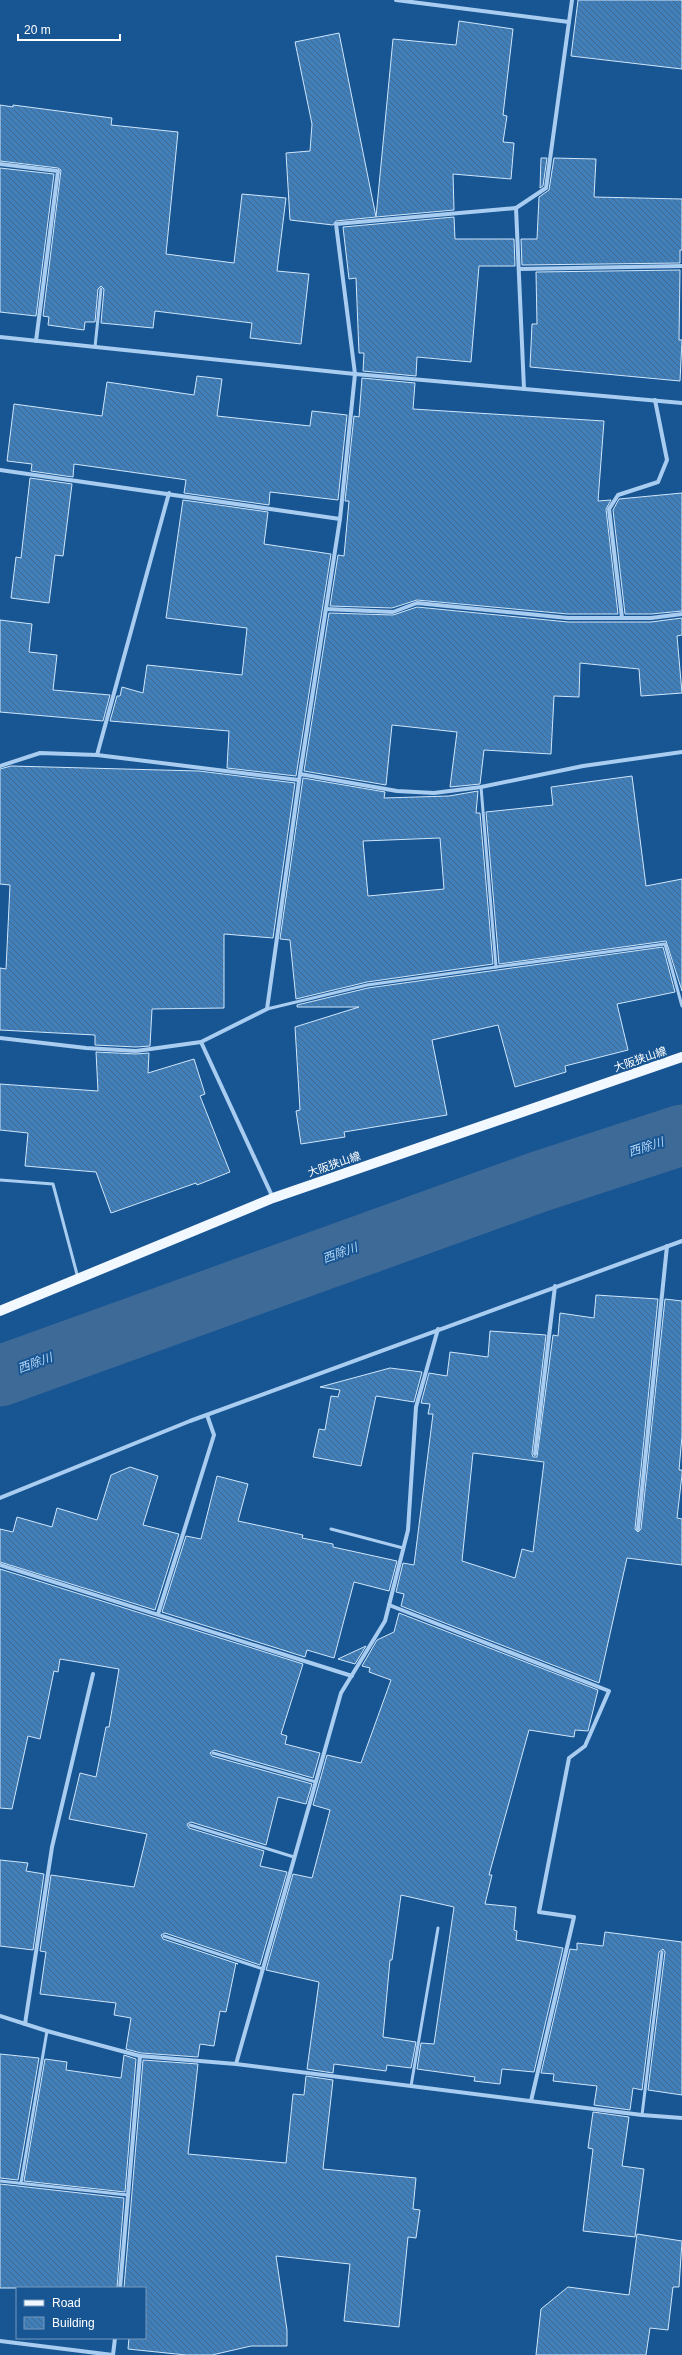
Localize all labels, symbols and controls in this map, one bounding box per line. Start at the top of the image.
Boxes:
scale bar [18,16,120,42]
text: 20 m [24,23,51,37]
street label: 大阪狭山線 [612,1044,668,1074]
water label: 西除川 [627,1134,667,1159]
street label: 大阪狭山線 [306,1149,362,1179]
water label: 西除川 [321,1240,361,1266]
water label: 西除川 [16,1350,56,1376]
legend [16,2287,146,2339]
text: Road [52,2296,81,2310]
text: Building [52,2316,95,2330]

